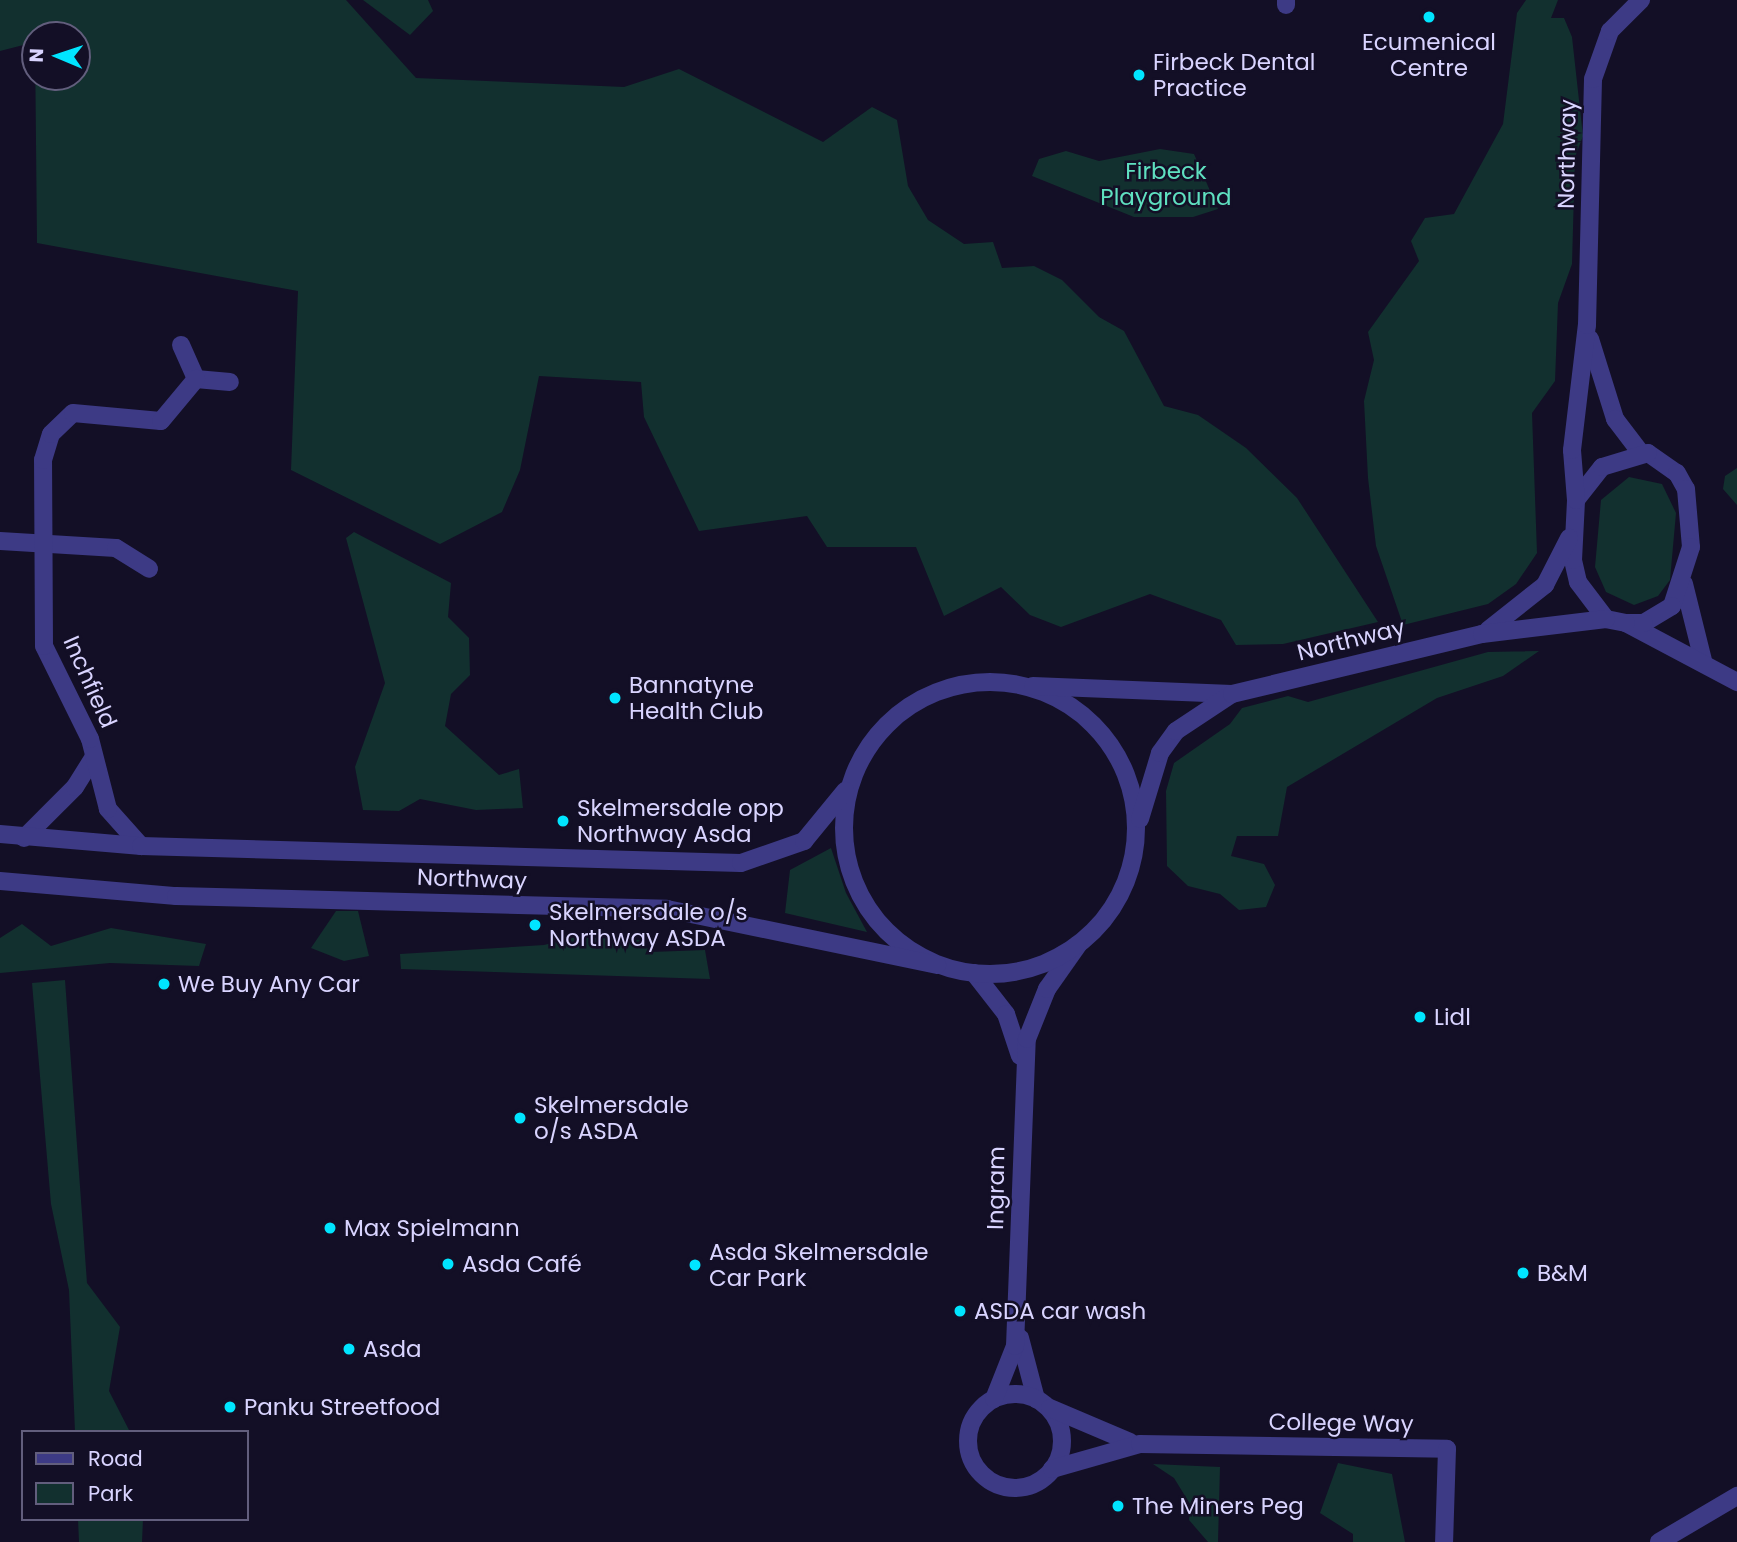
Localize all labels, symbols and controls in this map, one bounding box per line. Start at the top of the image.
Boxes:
marker: Ecumenical Centre [1421,9,1437,25]
north arrow [21,21,91,91]
place label: Ecumenical Centre [1362,28,1496,82]
text: N [23,48,50,63]
place label: Firbeck Dental Practice [1153,48,1315,102]
marker: Firbeck Dental Practice [1131,67,1147,83]
street label: Northway [1552,99,1582,209]
park label: Firbeck Playground [1100,157,1232,211]
street label: Northway [1294,613,1408,667]
street label: Inchfield [58,632,122,732]
place label: Bannatyne Health Club [629,671,763,725]
marker: Bannatyne Health Club [607,690,623,706]
place label: Skelmersdale opp Northway Asda [577,794,784,848]
marker: Skelmersdale opp Northway Asda [555,813,571,829]
street label: Northway [417,863,527,895]
place label: Skelmersdale o/s Northway ASDA [549,898,748,952]
marker: Skelmersdale o/s Northway ASDA [527,917,543,933]
place label: We Buy Any Car [178,970,360,998]
marker: We Buy Any Car [156,976,172,992]
place label: Lidl [1434,1003,1471,1031]
marker: Lidl [1412,1009,1428,1025]
place label: Skelmersdale o/s ASDA [534,1091,689,1145]
marker: Skelmersdale o/s ASDA [512,1110,528,1126]
street label: Ingram [981,1146,1011,1230]
place label: Max Spielmann [344,1214,520,1242]
marker: Max Spielmann [322,1220,338,1236]
place label: Asda Skelmersdale Car Park [709,1238,929,1292]
place label: Asda Café [462,1250,582,1278]
marker: Asda Café [440,1256,456,1272]
marker: Asda Skelmersdale Car Park [687,1257,703,1273]
place label: B&M [1537,1259,1588,1287]
marker: B&M [1515,1265,1531,1281]
place label: ASDA car wash [974,1297,1146,1325]
marker: ASDA car wash [952,1303,968,1319]
place label: Asda [363,1335,422,1363]
marker: Asda [341,1341,357,1357]
place label: Panku Streetfood [244,1393,440,1421]
marker: Panku Streetfood [222,1399,238,1415]
street label: College Way [1268,1408,1414,1438]
legend [21,1430,248,1521]
text: Road [88,1444,143,1473]
text: Park [88,1479,133,1508]
place label: The Miners Peg [1132,1492,1304,1520]
marker: The Miners Peg [1110,1498,1126,1514]

